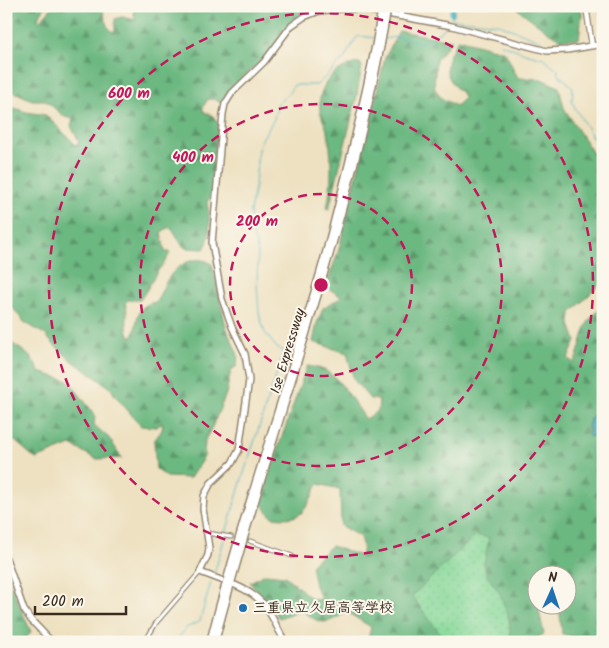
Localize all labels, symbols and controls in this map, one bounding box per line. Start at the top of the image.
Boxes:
text: 600 m [108,82,150,106]
text: 400 m [172,146,214,170]
text: 200 m [236,210,278,234]
centre of rings [312,276,330,294]
street label: Ise Expressway [265,305,312,397]
north arrow [526,566,576,616]
text: N [548,567,558,589]
scale bar [35,583,126,615]
text: 200 m [42,590,84,614]
place label: 三重県立久居高等学校 [253,597,393,619]
marker: 三重県立久居高等学校 [237,602,249,614]

